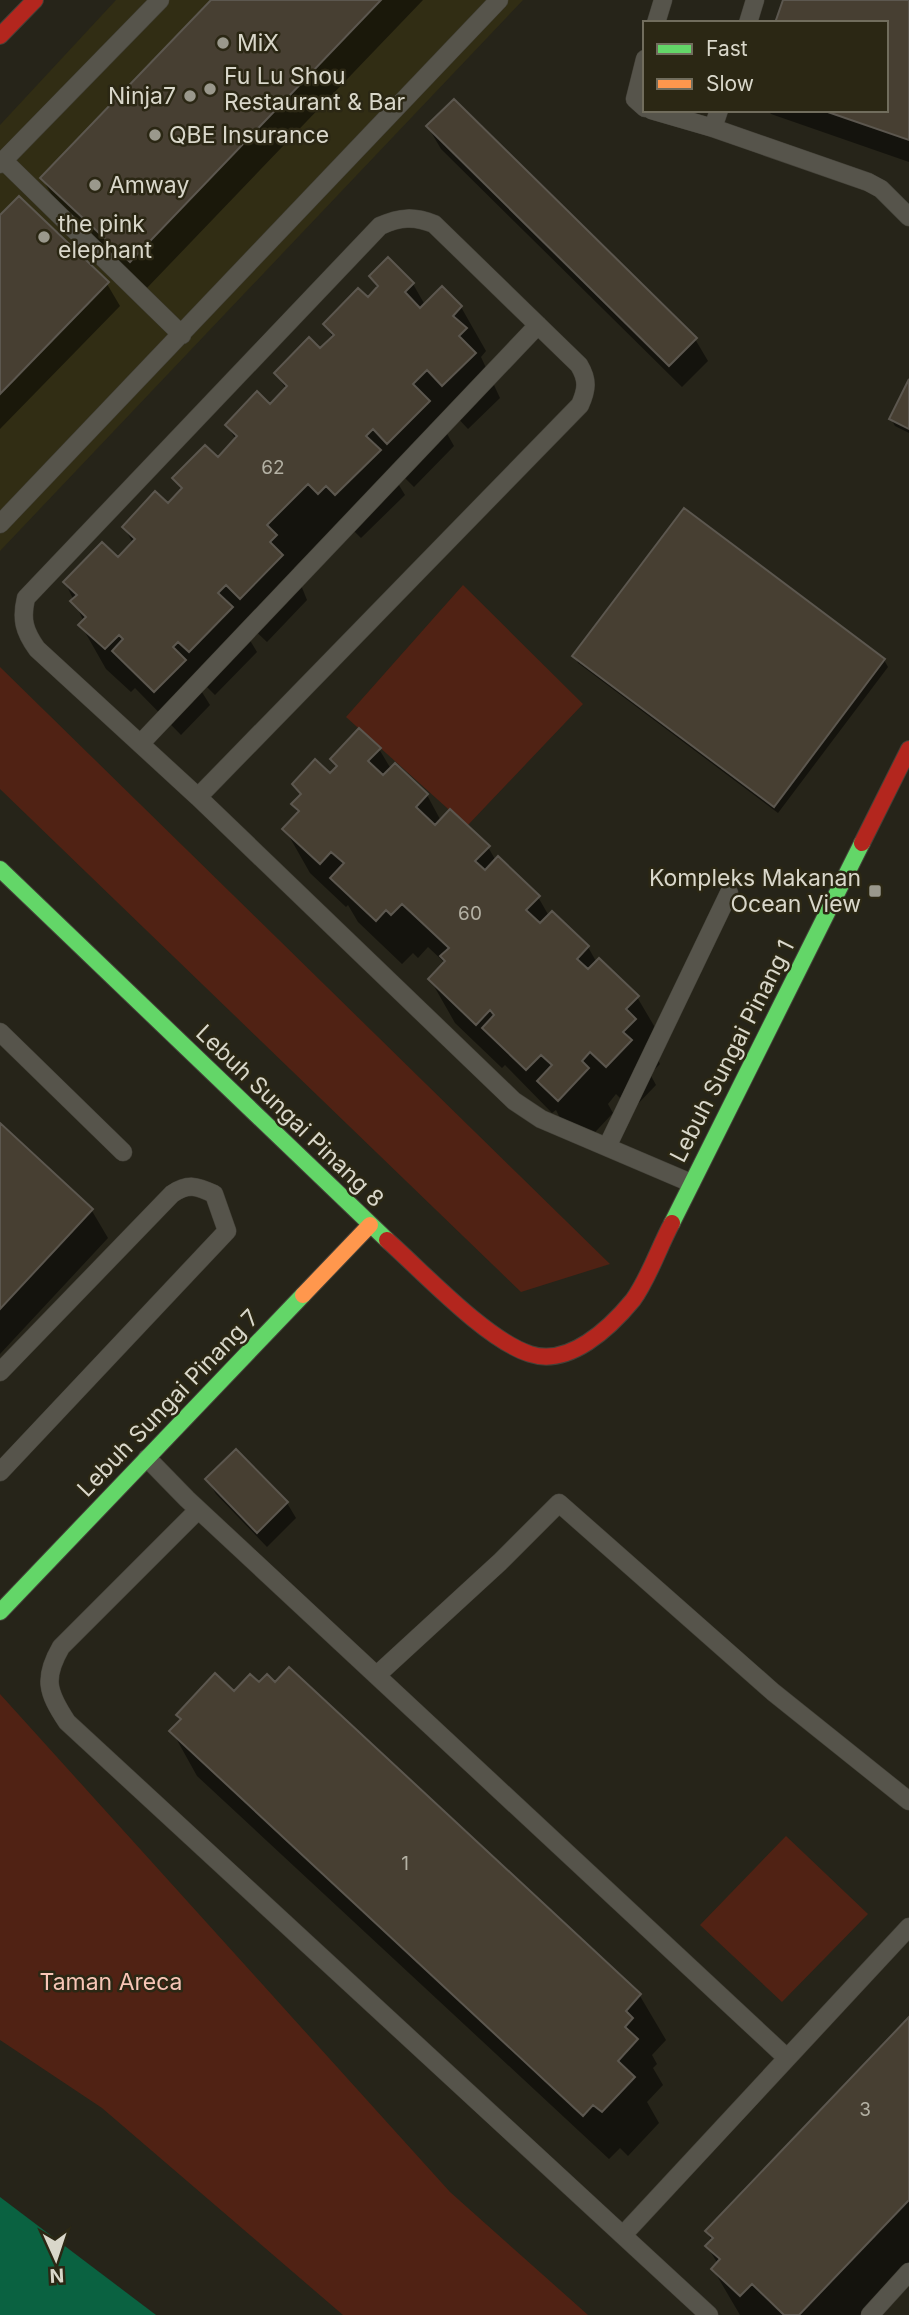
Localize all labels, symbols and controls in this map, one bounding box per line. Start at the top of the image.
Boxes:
legend [643,21,888,112]
place label: MiX [237,29,279,57]
marker: MiX [215,35,231,51]
text: Fast [706,36,748,61]
place label: Fu Lu Shou Restaurant & Bar [224,62,406,116]
text: Slow [706,71,754,96]
marker: Fu Lu Shou Restaurant & Bar [202,81,218,97]
place label: Ninja7 [108,82,176,110]
marker: Ninja7 [182,88,198,104]
place label: QBE Insurance [169,121,329,149]
marker: QBE Insurance [147,127,163,143]
place label: Amway [109,171,189,199]
marker: Amway [87,177,103,193]
place label: the pink elephant [58,210,153,264]
marker: the pink elephant [36,229,52,245]
house number: 62 [261,456,285,479]
place label: Kompleks Makanan Ocean View [649,864,861,918]
marker: Kompleks Makanan Ocean View [867,883,883,899]
house number: 60 [458,902,482,925]
street label: Lebuh Sungai Pinang 1 [664,935,800,1167]
street label: Lebuh Sungai Pinang 8 [190,1019,390,1213]
street label: Lebuh Sungai Pinang 7 [71,1304,265,1502]
house number: 1 [401,1852,409,1875]
park label: Taman Areca [39,1968,183,1996]
house number: 3 [859,2098,871,2121]
north arrow [21,2224,91,2294]
text: N [49,2264,65,2287]

